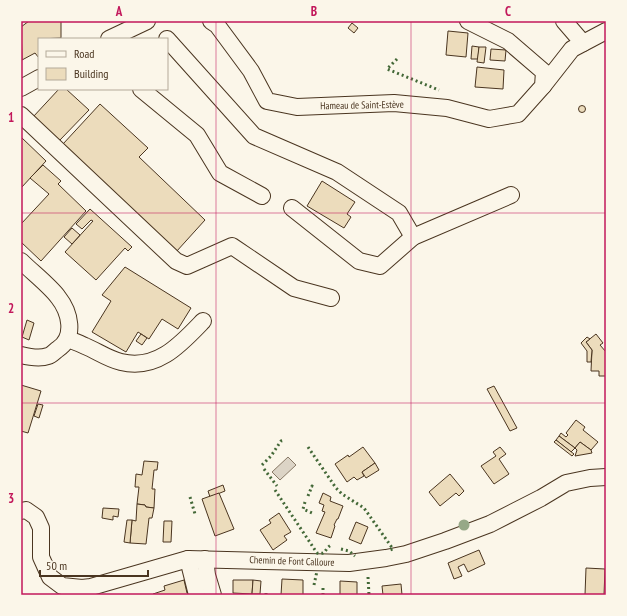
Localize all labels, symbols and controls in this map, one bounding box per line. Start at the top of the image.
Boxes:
text: A [115,3,123,20]
text: B [311,3,317,20]
text: C [505,3,511,20]
legend [38,38,168,90]
text: Road [74,46,94,61]
text: Building [74,66,109,81]
street label: Hameau de Saint-Estève [320,98,404,112]
text: 1 [8,109,14,126]
text: 2 [8,300,14,317]
text: 3 [8,490,14,507]
scale bar [40,552,148,578]
street label: Chemin de Font Calloure [249,553,335,569]
text: 50 m [46,558,67,573]

